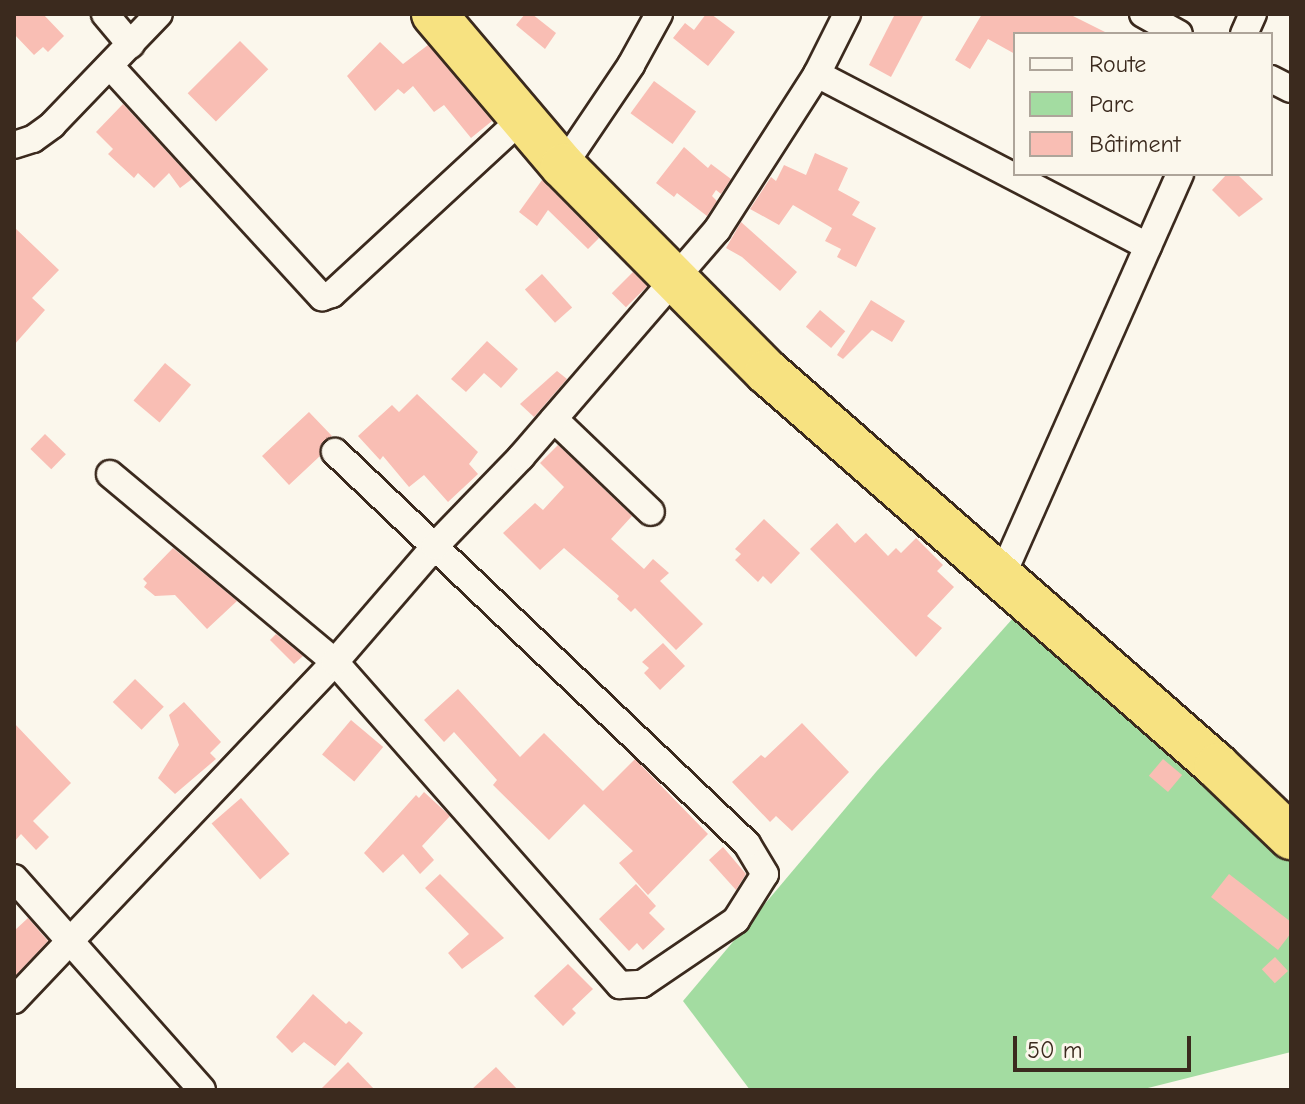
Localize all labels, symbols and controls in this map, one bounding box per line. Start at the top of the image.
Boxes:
legend [1013,32,1273,176]
text: Route [1089,50,1146,78]
text: Parc [1089,90,1134,118]
text: Bâtiment [1089,130,1181,158]
scale bar [1017,1020,1195,1070]
text: 50 m [1027,1036,1083,1064]

